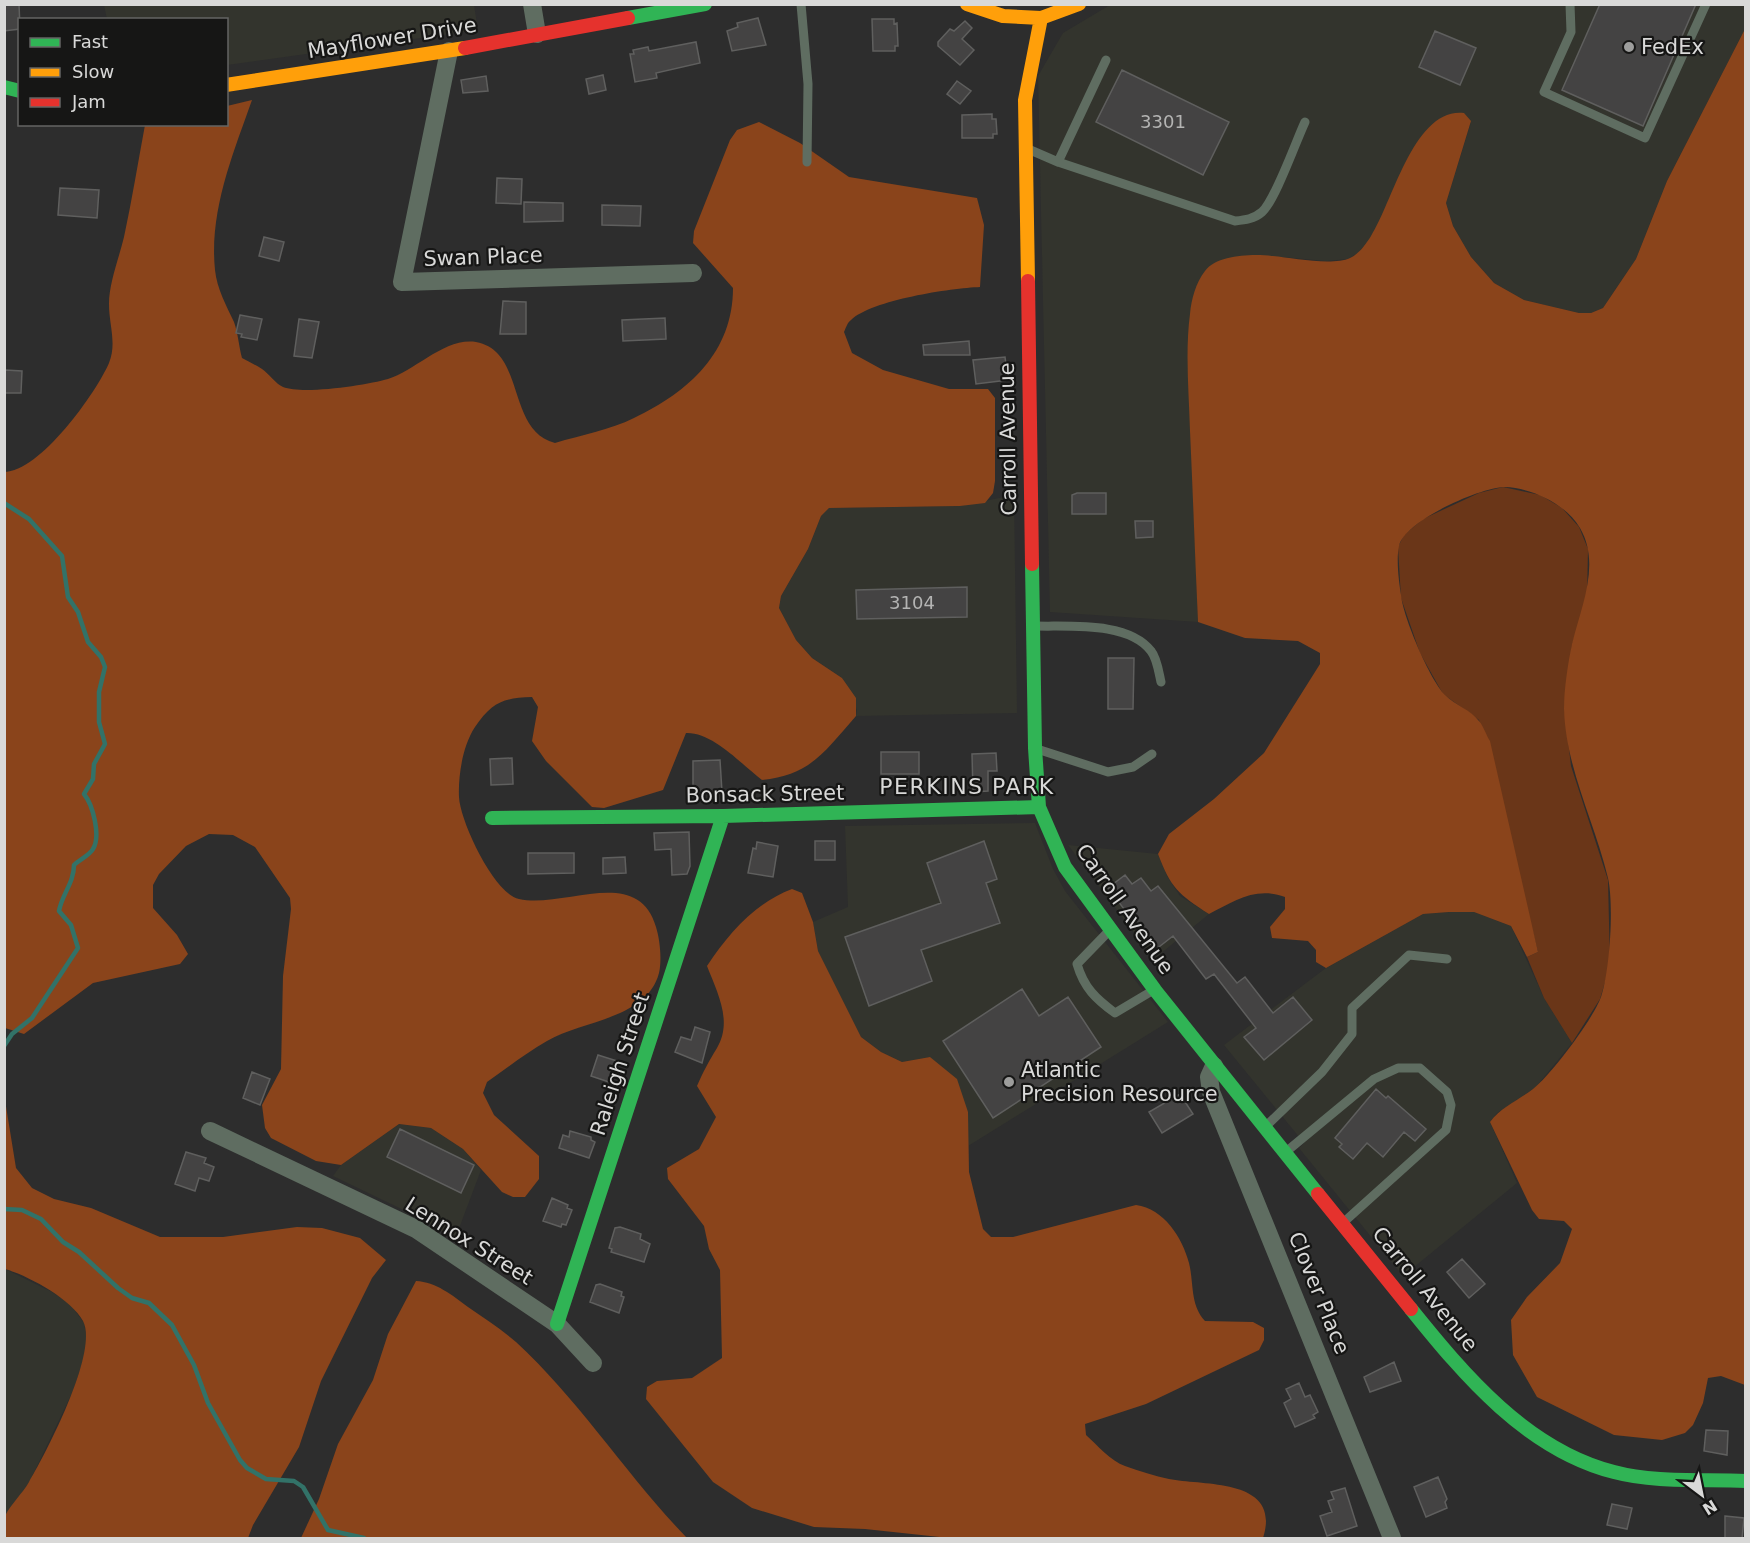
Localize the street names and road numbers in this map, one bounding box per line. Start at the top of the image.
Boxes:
street label: Mayflower Drive [306,13,478,63]
street label: Swan Place [423,243,543,271]
street label: Carroll Avenue [995,362,1021,516]
street label: Bonsack Street [686,781,844,807]
street label: Carroll Avenue [1071,839,1179,979]
street label: Raleigh Street [586,990,654,1138]
street label: Lennox Street [401,1192,537,1290]
street label: Carroll Avenue [1367,1222,1483,1356]
street label: Clover Place [1284,1228,1354,1358]

